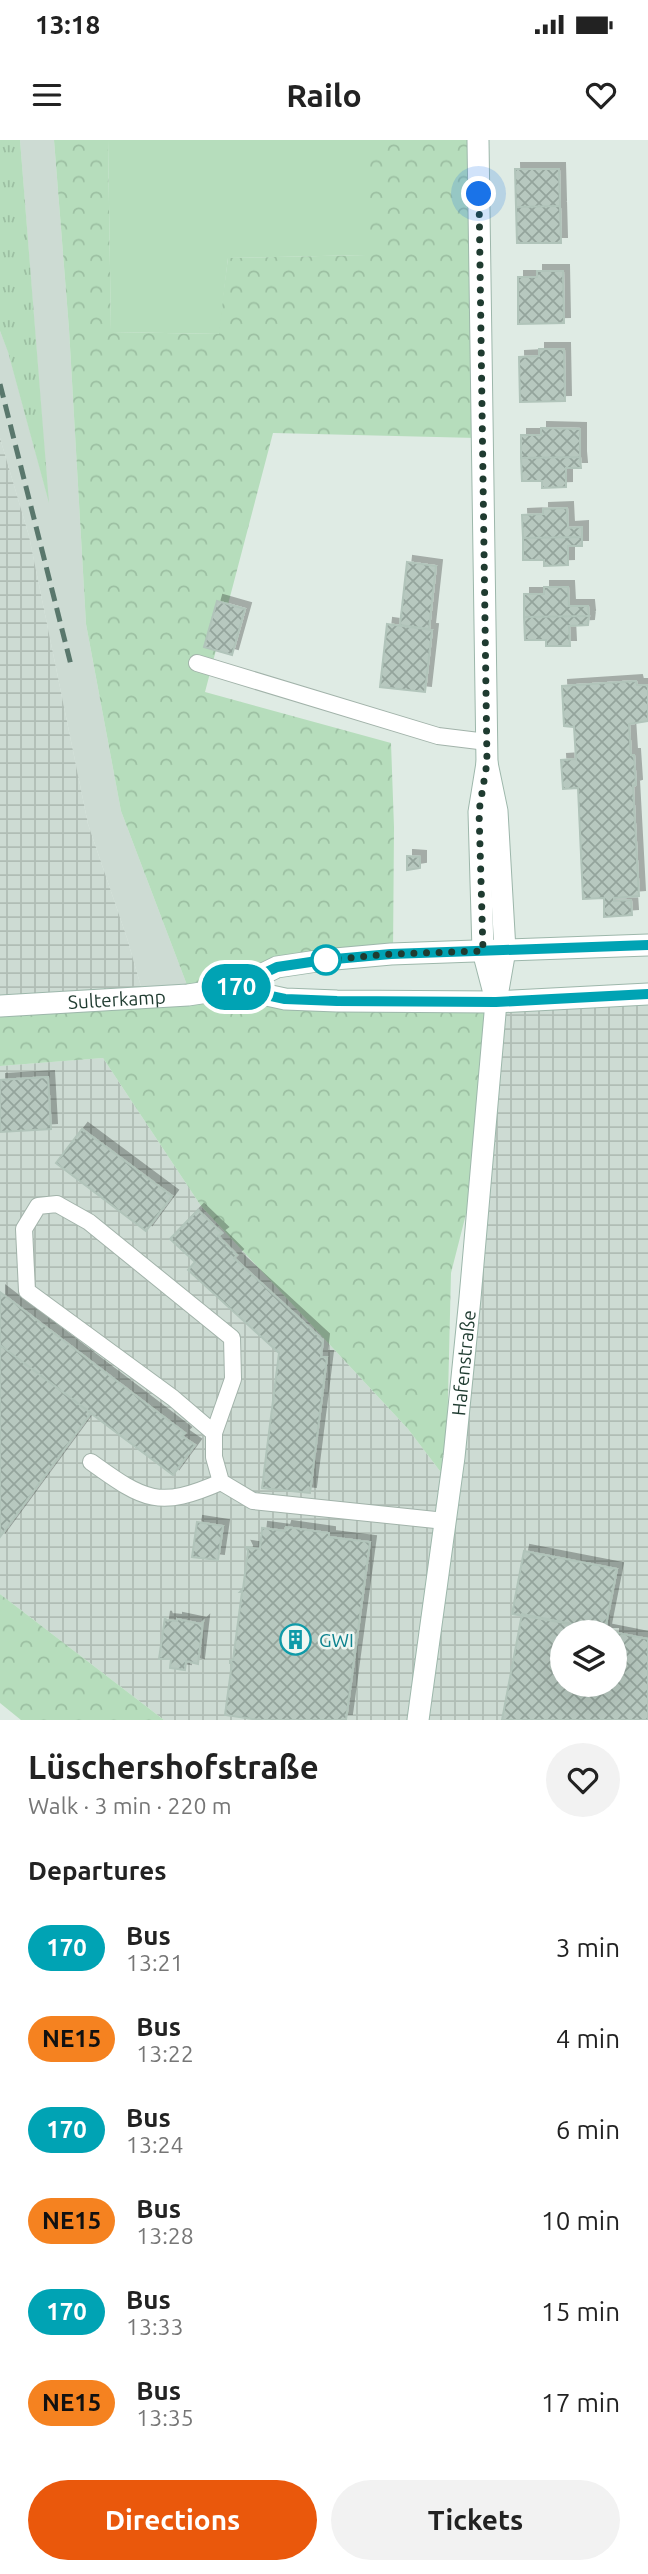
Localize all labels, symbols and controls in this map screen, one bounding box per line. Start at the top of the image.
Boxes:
text: 13:18 [35,10,100,39]
icon: menu [28,76,66,114]
icon: heart [582,76,620,114]
text: Railo [286,77,362,113]
your location [461,176,496,211]
unlabelled marker [311,945,341,975]
line badge: 170 [196,964,276,1010]
text: 170 [216,973,256,1000]
street label: Sulterkamp [67,985,166,1013]
street label: Hafenstraße [447,1309,480,1417]
map controls [550,1620,627,1697]
button: layers [550,1620,627,1697]
building icon: GWI [279,1623,313,1657]
place label: GWI [319,1629,354,1651]
button: heart [546,1743,620,1817]
text: Lüschershofstraße [28,1748,319,1785]
text: Walk · 3 min · 220 m [28,1793,232,1818]
text: Departures [28,1856,166,1885]
text: Bus [126,1921,171,1950]
text: 3 min [556,1933,620,1962]
text: 170 [46,1934,87,1961]
text: 13:21 [126,1950,184,1975]
text: Bus [136,2012,181,2041]
text: 4 min [556,2024,620,2053]
text: NE15 [42,2025,101,2052]
text: 13:22 [136,2041,194,2066]
text: Bus [126,2103,171,2132]
text: 6 min [556,2115,620,2144]
text: 170 [46,2116,87,2143]
text: 13:24 [126,2132,184,2157]
text: Bus [136,2194,181,2223]
text: 10 min [541,2206,620,2235]
text: NE15 [42,2207,101,2234]
text: 13:28 [136,2223,194,2248]
text: Bus [126,2285,171,2314]
text: 15 min [541,2297,620,2326]
text: 170 [46,2298,87,2325]
text: 13:33 [126,2314,184,2339]
text: Bus [136,2376,181,2405]
text: 17 min [541,2388,620,2417]
text: NE15 [42,2389,101,2416]
text: 13:35 [136,2405,194,2430]
button: Directions [28,2480,317,2560]
button: Tickets [331,2480,620,2560]

